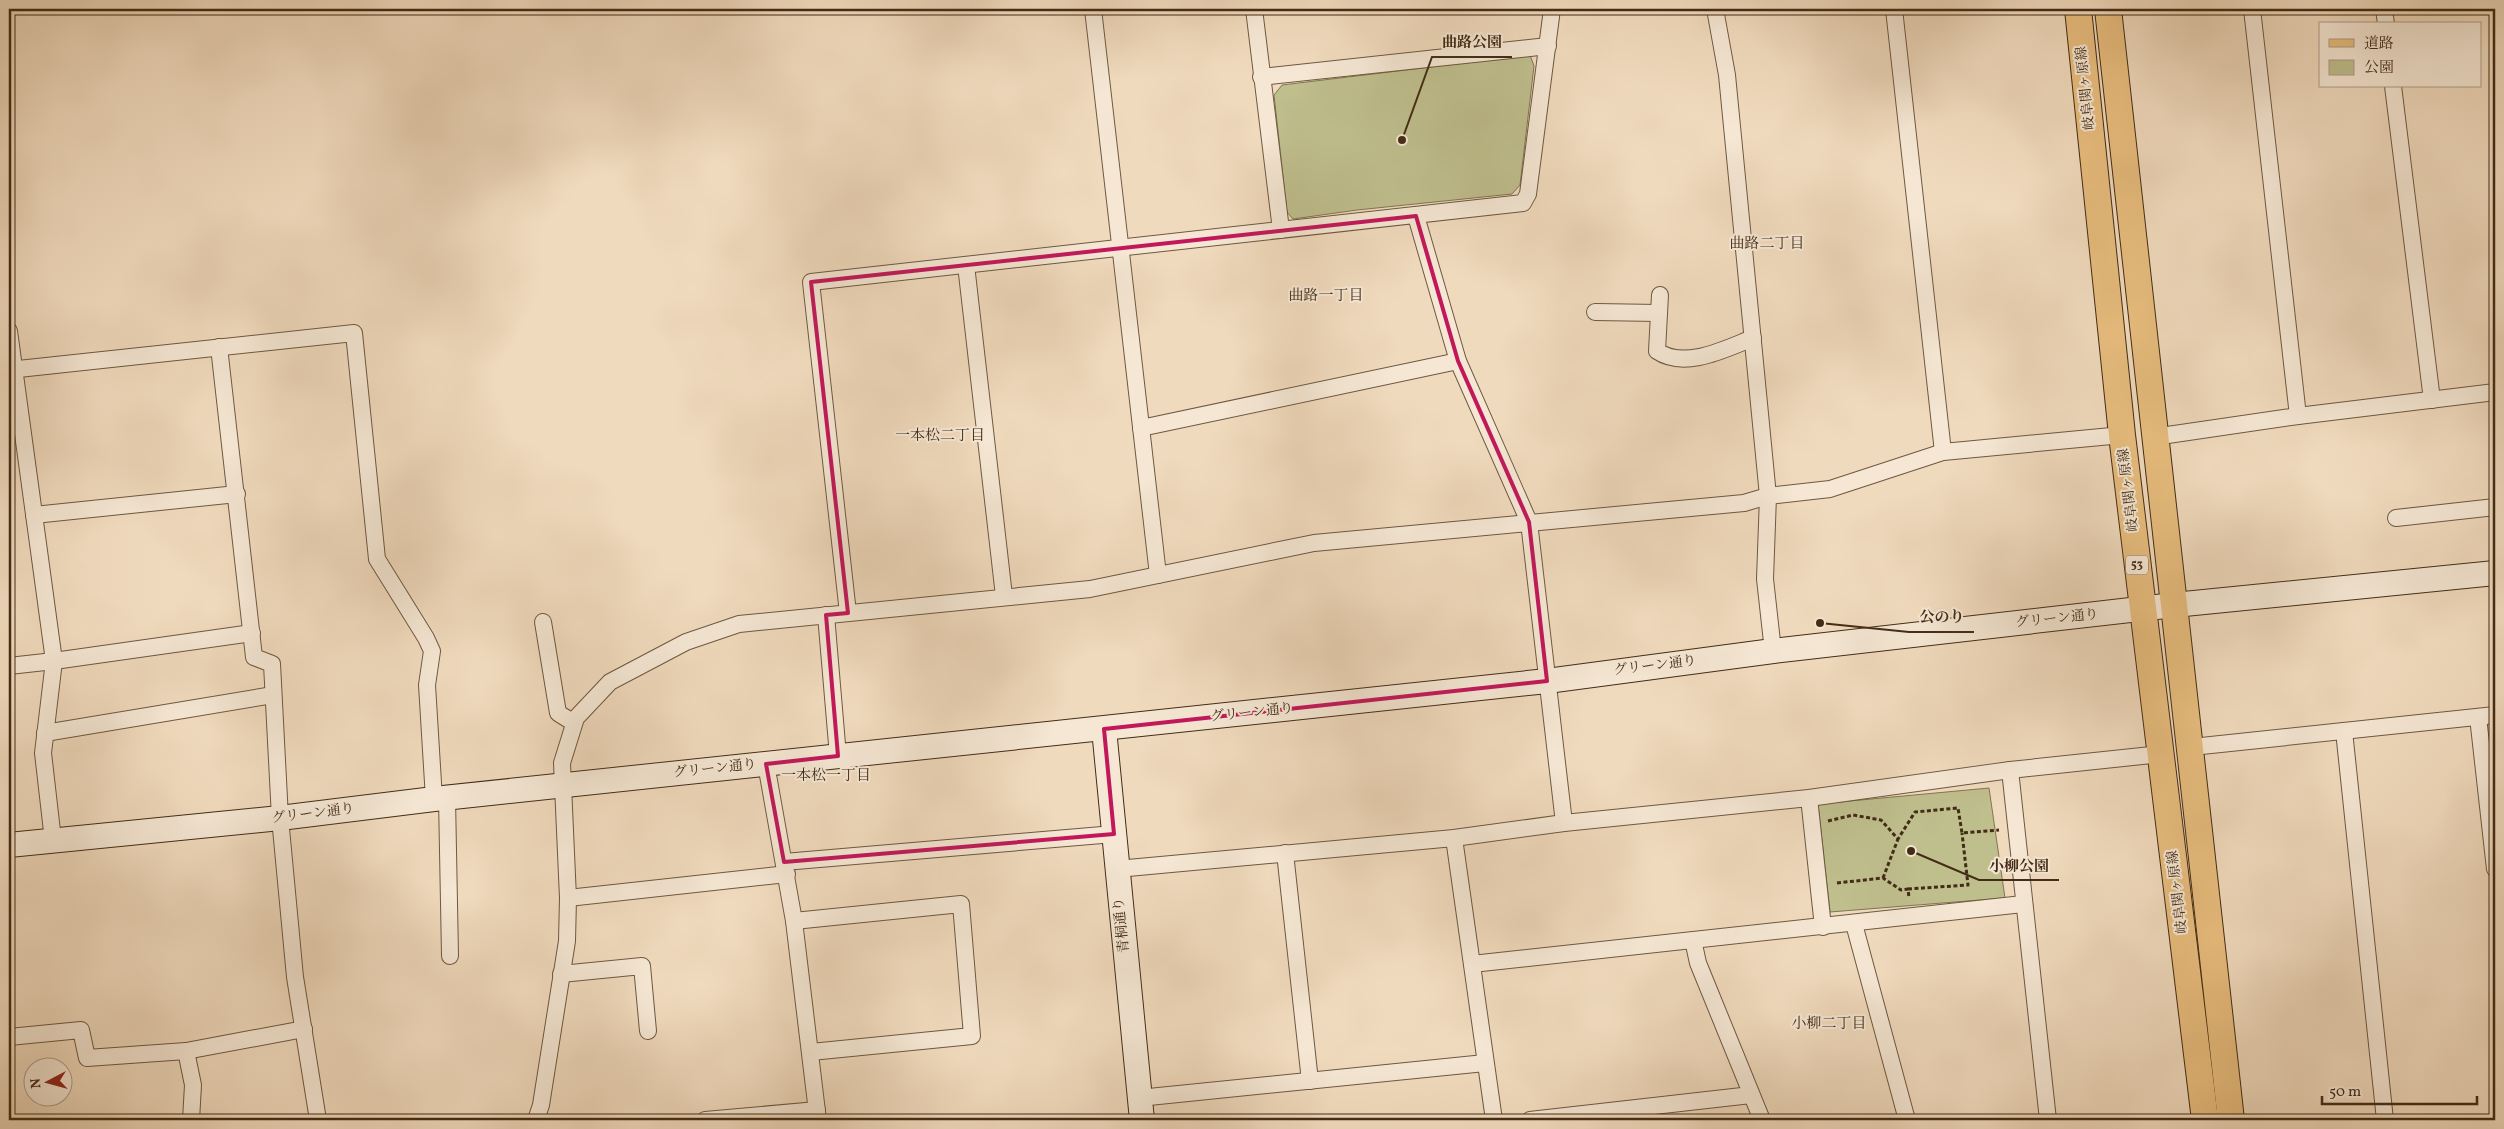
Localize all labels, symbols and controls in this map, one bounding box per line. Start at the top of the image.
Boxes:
legend [2319,22,2482,88]
callout: 曲路公園 [1432,27,1512,57]
text: 曲路公園 [1442,33,1502,54]
text: 道路 [2364,34,2394,55]
street label: 岐阜関ヶ原線 [2072,45,2100,131]
text: 公園 [2364,58,2394,79]
district label: 曲路二丁目 [1729,234,1805,255]
district label: 曲路一丁目 [1288,286,1364,307]
district label: 一本松二丁目 [895,426,985,447]
street label: 岐阜関ヶ原線 [2114,447,2144,533]
road number: 53 [2126,556,2148,574]
callout: 公のり [1909,602,1974,632]
street label: グリーン通り [2014,605,2100,633]
text: 公のり [1919,608,1965,629]
street label: グリーン通り [1612,651,1698,681]
street label: グリーン通り [1209,699,1295,727]
street label: グリーン通り [672,755,758,783]
district label: 一本松一丁目 [781,766,871,787]
street label: グリーン通り [270,799,356,829]
street label: 岐阜関ヶ原線 [2163,849,2193,935]
callout: 小柳公園 [1979,850,2059,880]
text: 小柳公園 [1989,857,2049,878]
street label: 青桐通り [1110,896,1134,954]
district label: 小柳二丁目 [1791,1014,1867,1035]
north arrow [22,1056,72,1106]
scale bar [2322,1074,2476,1106]
text: N [27,1077,47,1089]
text: 50 m [2329,1082,2361,1103]

